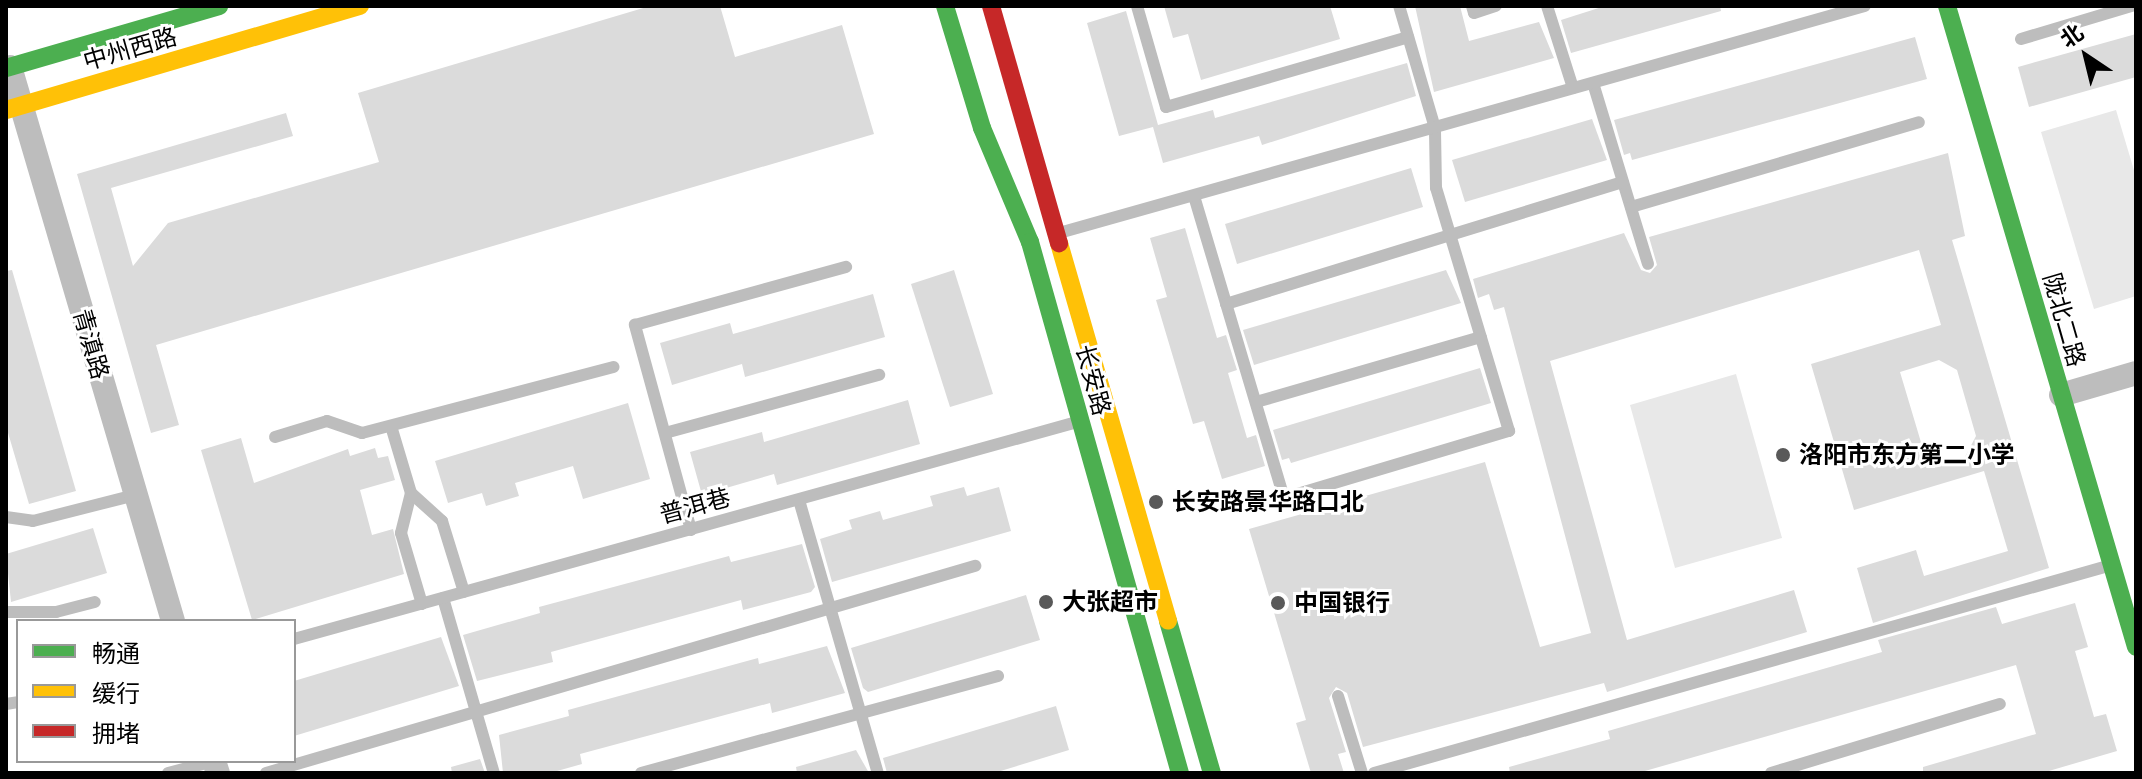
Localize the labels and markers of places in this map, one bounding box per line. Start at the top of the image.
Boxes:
place label: 洛阳市东方第二小学 [1799,441,2015,469]
marker: 洛阳市东方第二小学 [1774,446,1792,464]
place label: 长安路景华路口北 [1172,488,1364,516]
marker: 长安路景华路口北 [1147,493,1165,511]
place label: 大张超市 [1062,588,1158,616]
place label: 中国银行 [1294,589,1390,617]
marker: 大张超市 [1037,593,1055,611]
marker: 中国银行 [1269,594,1287,612]

